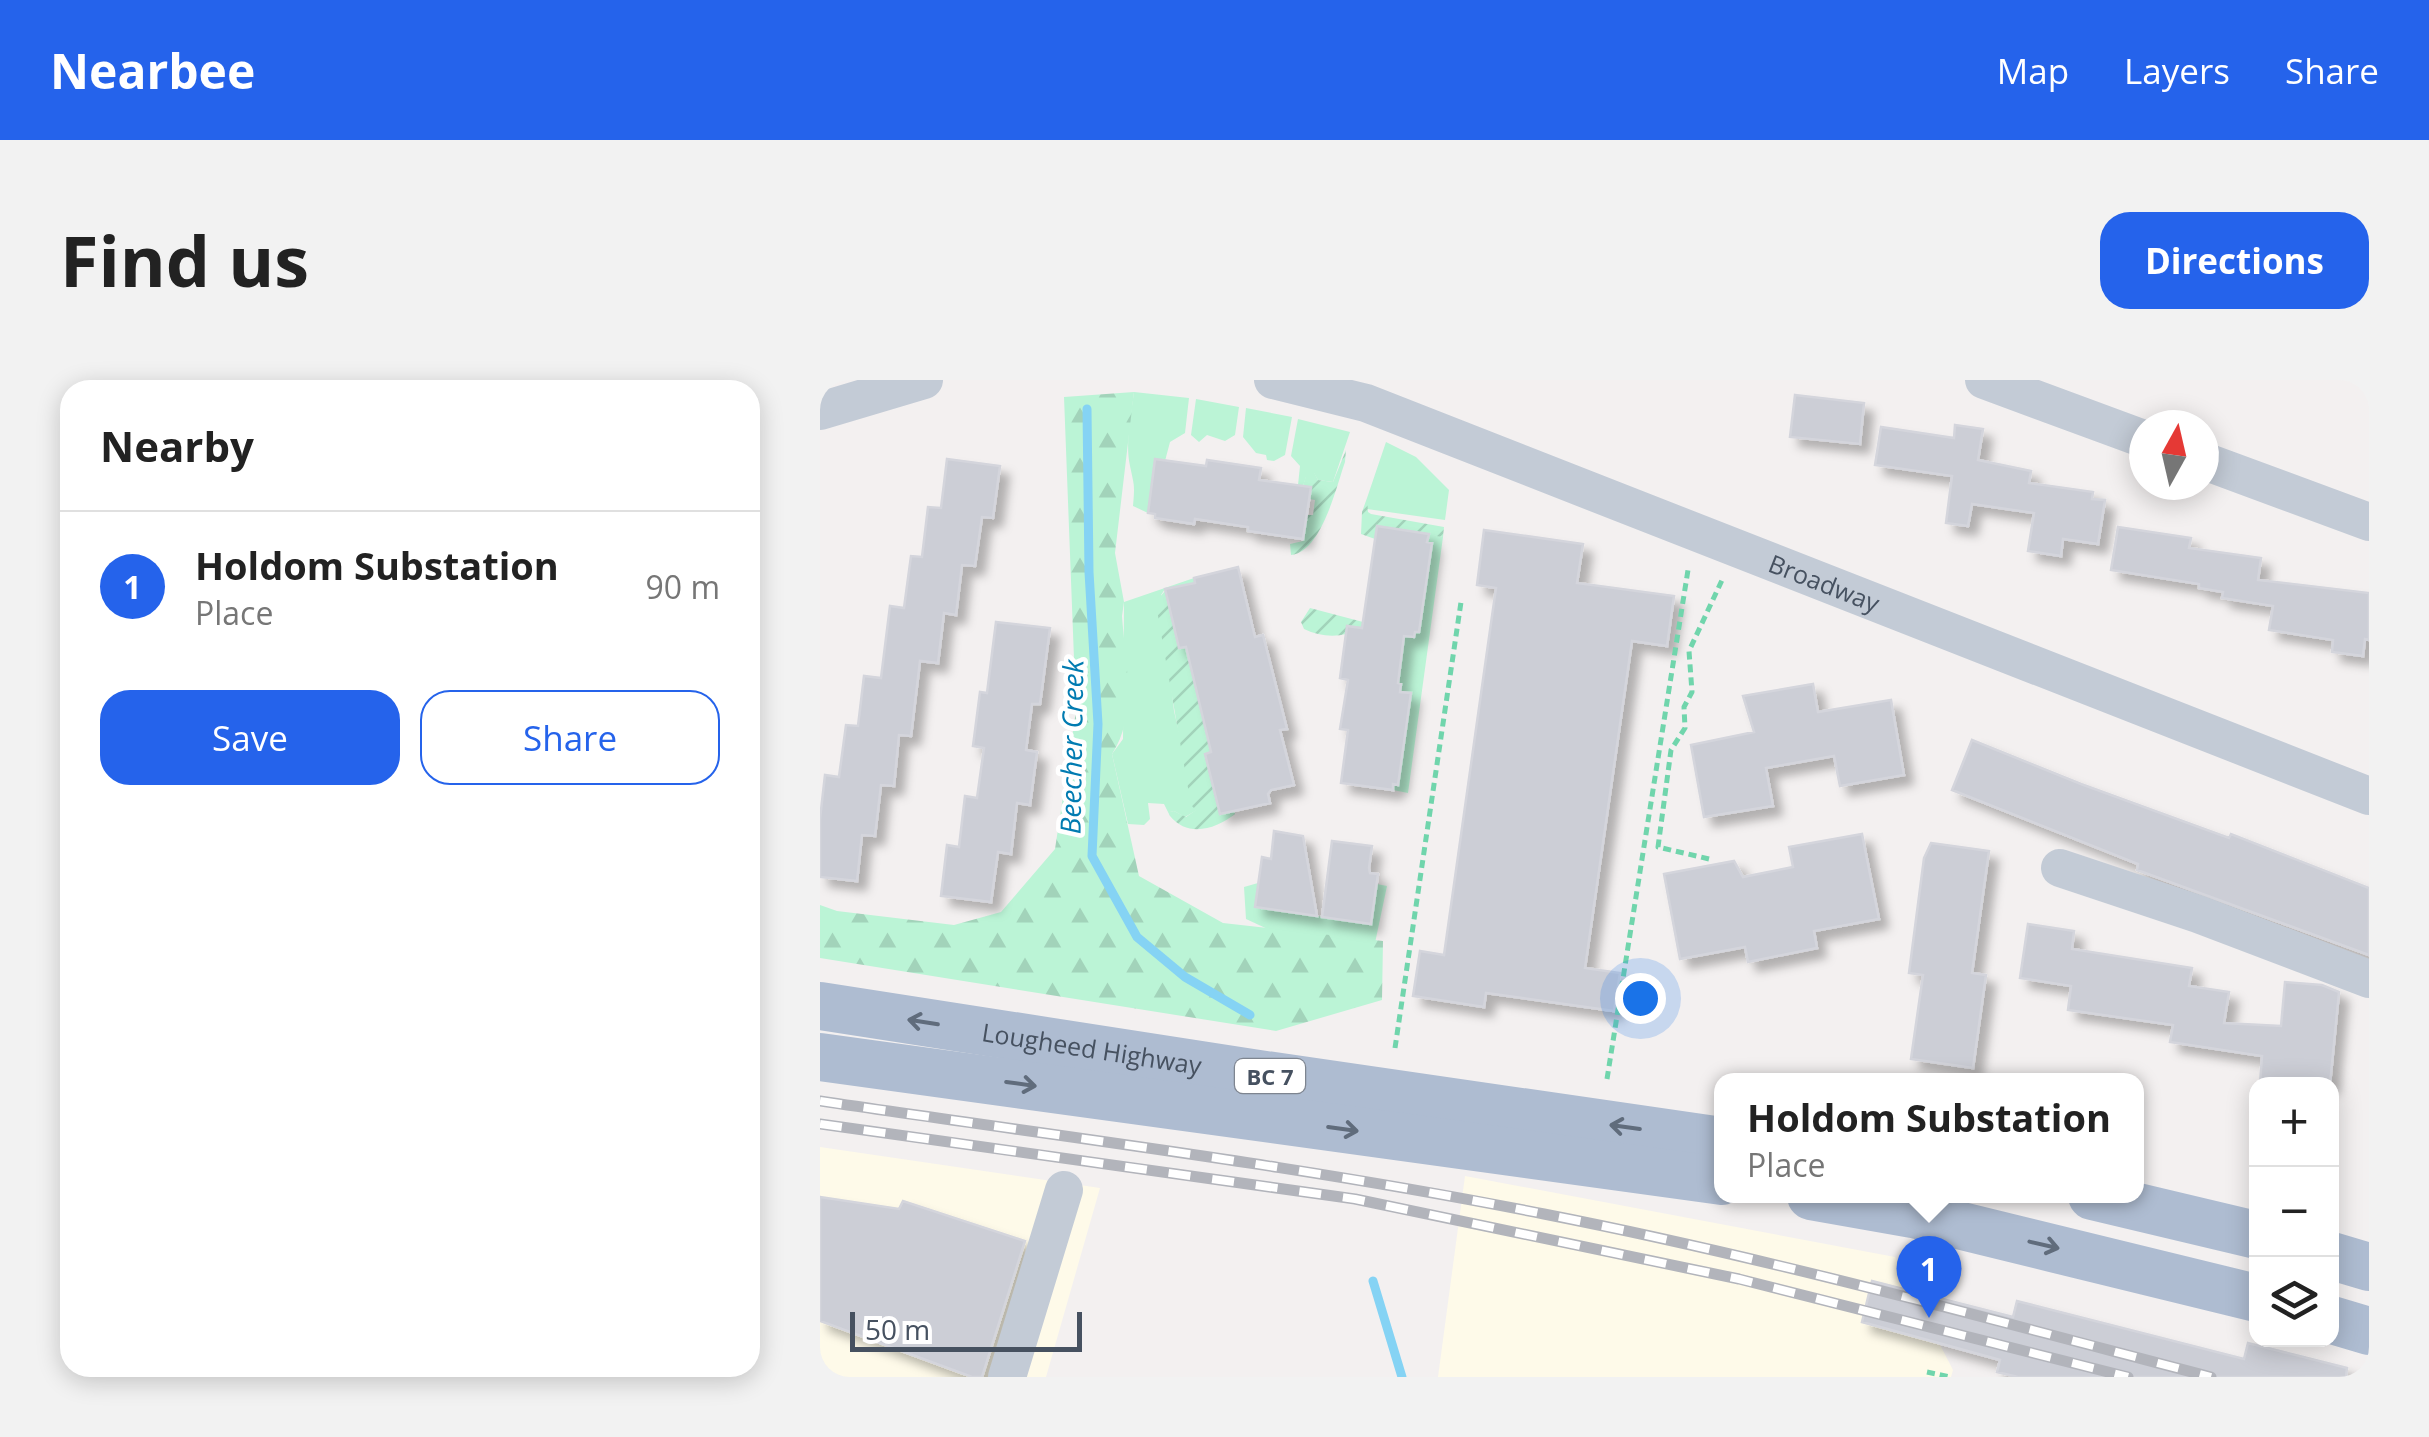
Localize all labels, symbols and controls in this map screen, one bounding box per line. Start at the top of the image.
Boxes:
text: Nearbee [50,38,255,103]
text: Map [1997,47,2069,94]
text: Layers [2124,47,2230,94]
text: Share [2285,47,2379,94]
text: Find us [60,212,309,308]
button: Directions [2100,212,2369,309]
north arrow [2129,410,2219,500]
text: Nearby [100,417,254,474]
text: Holdom Substation [195,539,559,591]
street label: Broadway [1764,545,1885,620]
text: 1 [123,565,142,608]
text: 90 m [645,565,720,608]
text: Place [195,591,273,634]
water label: Beecher Creek [1050,658,1092,835]
button: Save [100,690,400,785]
button: Share [420,690,720,785]
your location [1615,973,1666,1024]
one-way arrow [907,1012,940,1031]
street label: Lougheed Highway [980,1014,1204,1082]
road number: BC 7 [1235,1059,1305,1093]
popup [1714,1073,2144,1203]
one-way arrow [1004,1075,1036,1094]
map controls [2249,1077,2339,1347]
button: + [2249,1077,2339,1167]
text: Holdom Substation [1747,1091,2111,1143]
one-way arrow [1609,1118,1642,1136]
one-way arrow [1326,1120,1358,1138]
text: Place [1747,1143,1825,1186]
button: − [2249,1167,2339,1257]
pin: 1 [1896,1236,1962,1318]
one-way arrow [2027,1236,2059,1255]
button: layers [2249,1257,2339,1347]
scale bar [850,1307,1082,1351]
text: 50 m [865,1310,930,1348]

